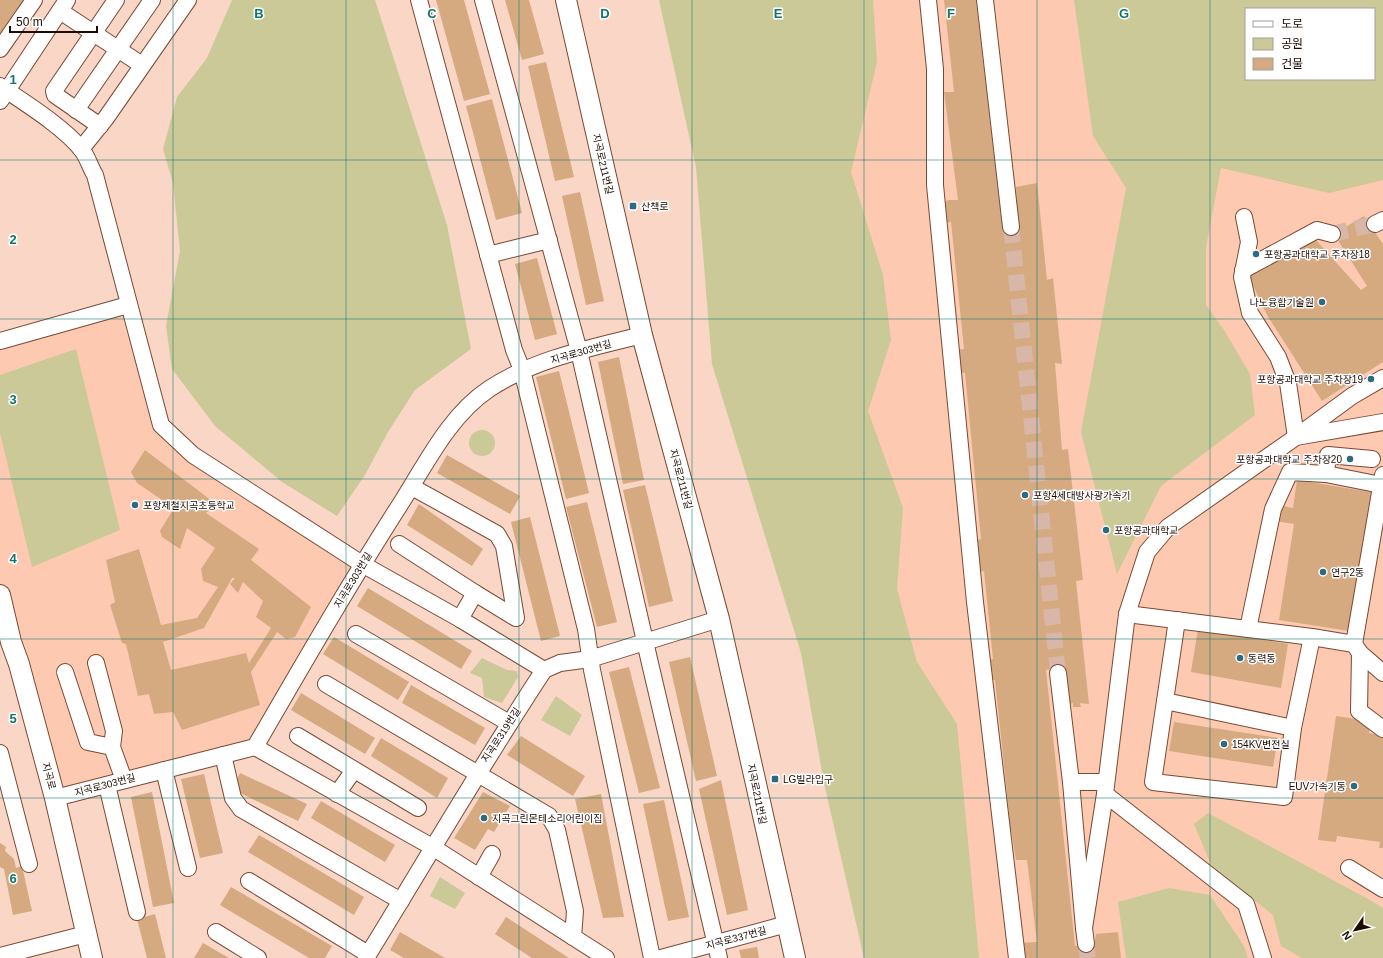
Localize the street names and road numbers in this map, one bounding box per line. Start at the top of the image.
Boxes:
street label: 지곡로211번길 [591,133,615,195]
street label: 지곡로303번길 [549,338,613,366]
street label: 지곡로211번길 [668,448,694,510]
street label: 지곡로303번길 [332,550,374,610]
street label: 지곡로319번길 [479,706,523,764]
street label: 지곡로 [40,761,58,791]
street label: 지곡로211번길 [745,763,769,825]
street label: 지곡로303번길 [73,772,137,798]
street label: 지곡로337번길 [704,925,768,951]

